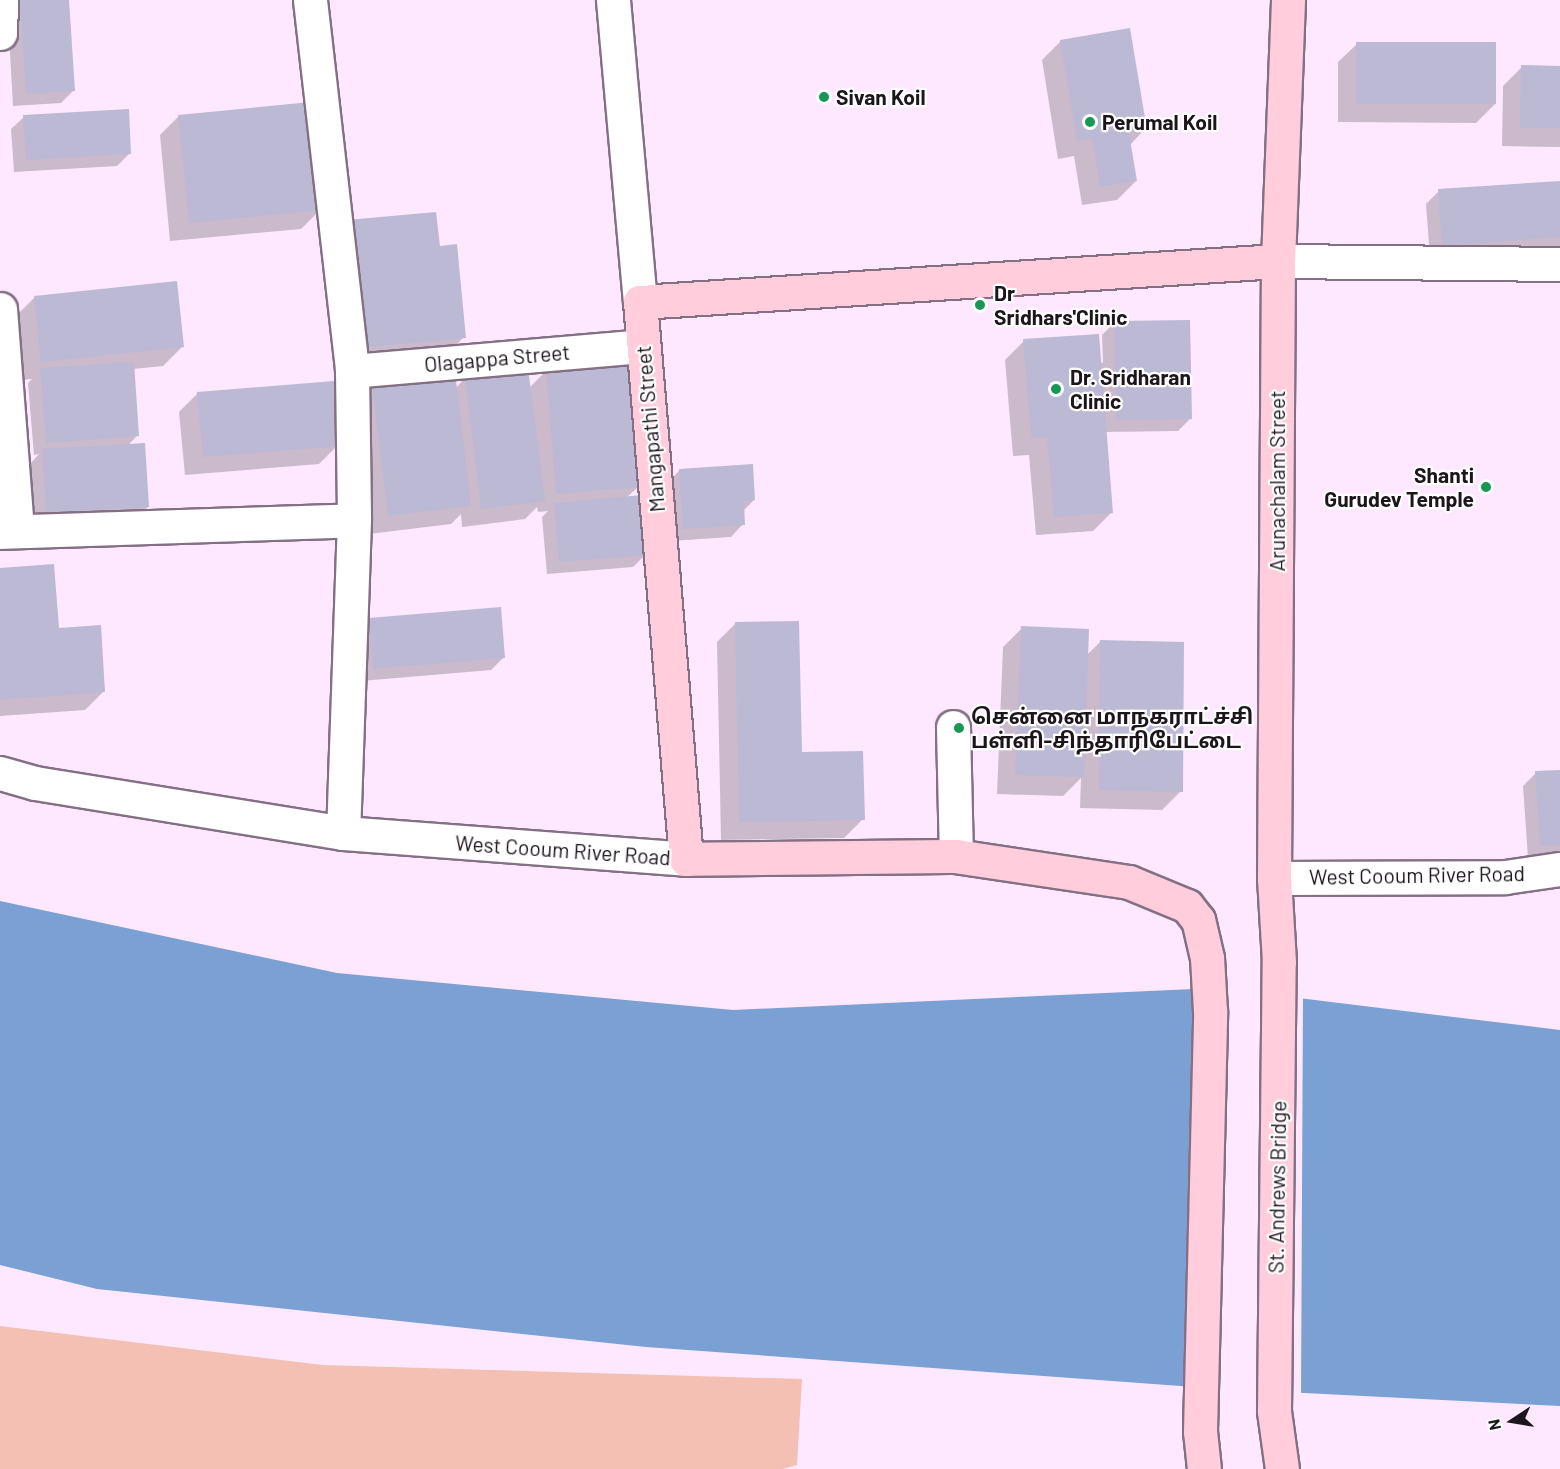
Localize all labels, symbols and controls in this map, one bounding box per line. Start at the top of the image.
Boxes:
place label: Sivan Koil [836,84,926,110]
marker: Sivan Koil [817,90,831,104]
place label: Perumal Koil [1102,109,1217,135]
marker: Perumal Koil [1083,115,1097,129]
place label: Dr Sridhars'Clinic [994,280,1127,330]
marker: Dr Sridhars'Clinic [971,296,989,314]
street label: Olagappa Street [423,339,571,377]
street label: Mangapathi Street [630,345,670,513]
place label: Dr. Sridharan Clinic [1070,364,1191,414]
marker: Dr. Sridharan Clinic [1047,380,1065,398]
street label: Arunachalam Street [1264,390,1290,572]
place label: Shanti Gurudev Temple [1324,462,1474,512]
marker: Shanti Gurudev Temple [1479,480,1493,494]
place label: சென்னை மாநகராட்ச்சி பள்ளி-சிந்தாரிபேட்டை [971,703,1253,753]
marker: சென்னை மாநகராட்ச்சி பள்ளி-சிந்தாரிபேட்டை [952,721,966,735]
street label: West Cooum River Road [454,830,672,870]
street label: West Cooum River Road [1309,861,1525,889]
street label: St. Andrews Bridge [1263,1100,1291,1274]
north arrow [1482,1391,1542,1451]
text: N [1484,1418,1504,1432]

